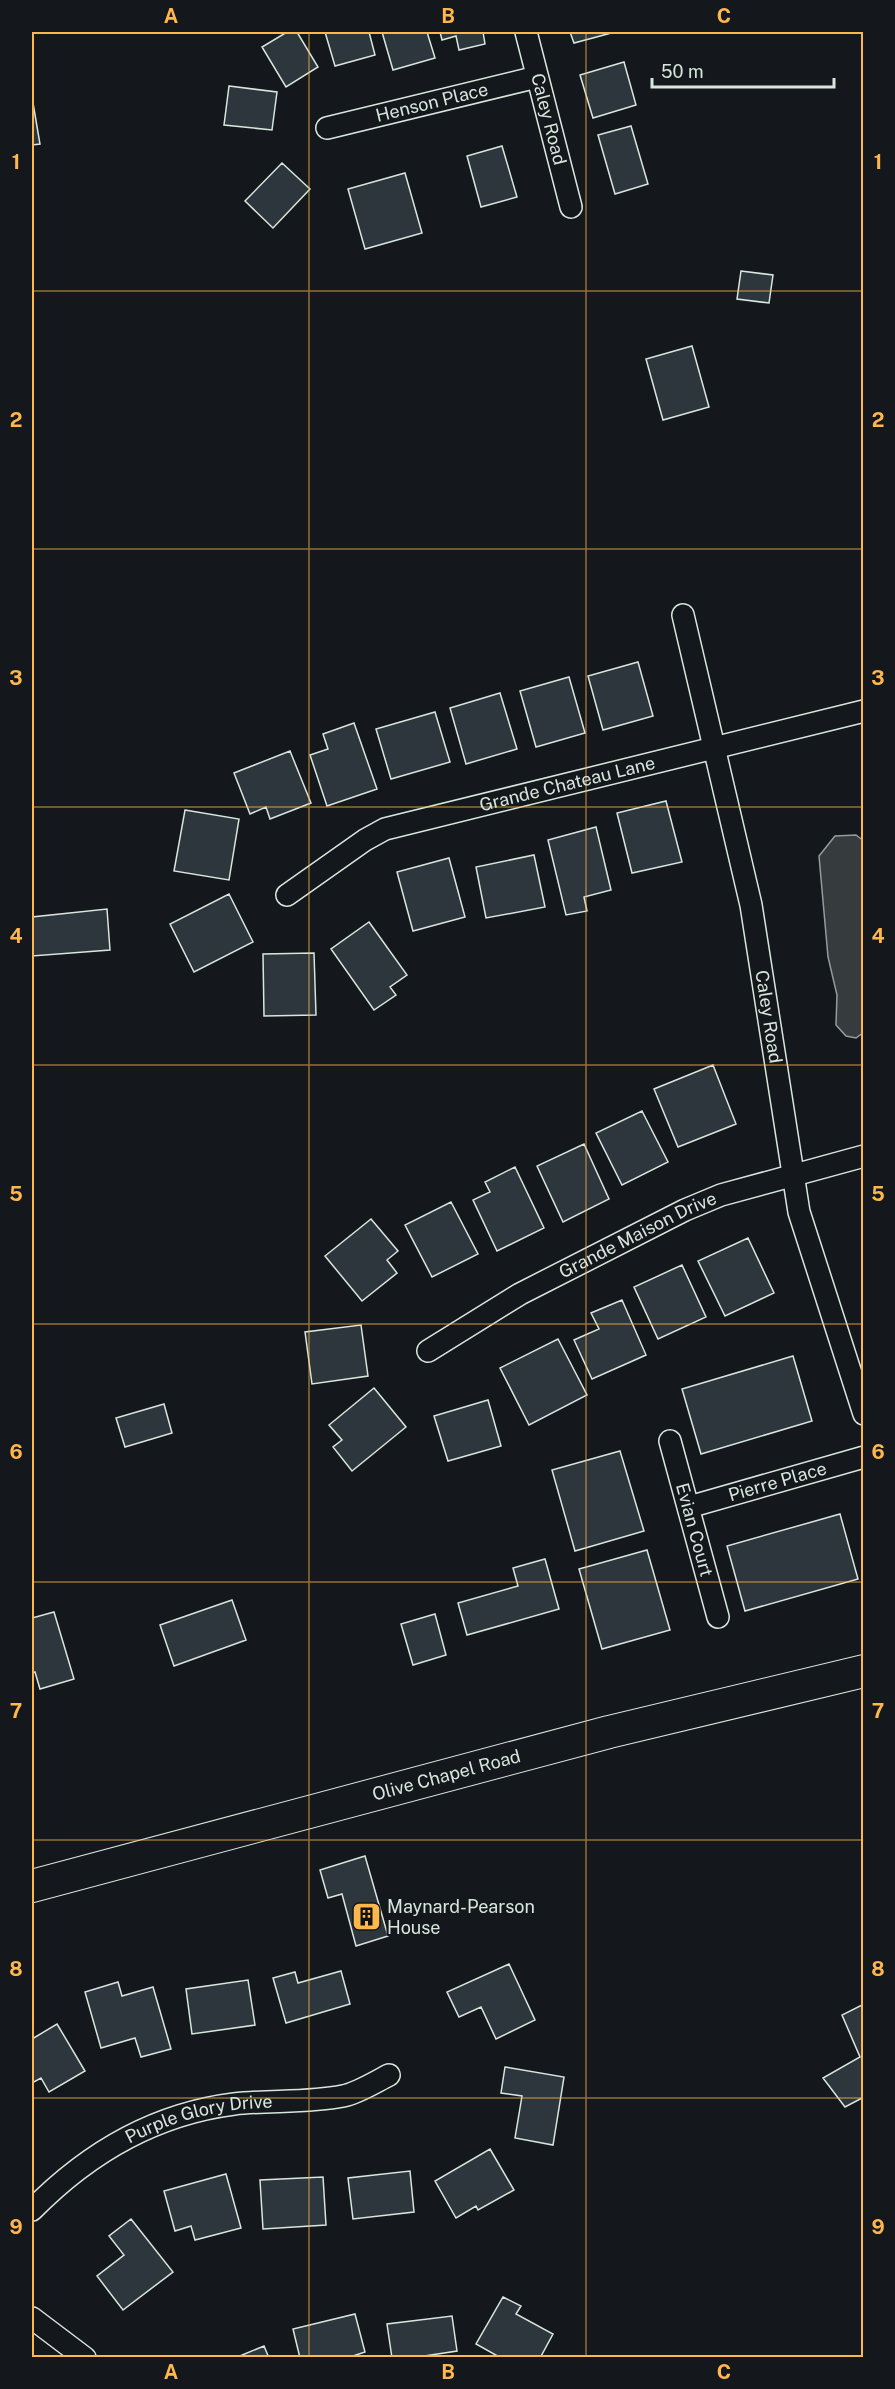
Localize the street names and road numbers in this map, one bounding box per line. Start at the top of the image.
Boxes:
street label: Caley Road [527,71,571,167]
street label: Henson Place [373,78,490,126]
street label: Grande Chateau Lane [477,752,657,815]
street label: Caley Road [751,969,787,1065]
street label: Grande Maison Drive [555,1187,719,1282]
street label: Pierre Place [726,1457,829,1505]
street label: Evian Court [672,1481,717,1579]
street label: Olive Chapel Road [370,1745,523,1805]
street label: Purple Glory Drive [121,2091,273,2147]

